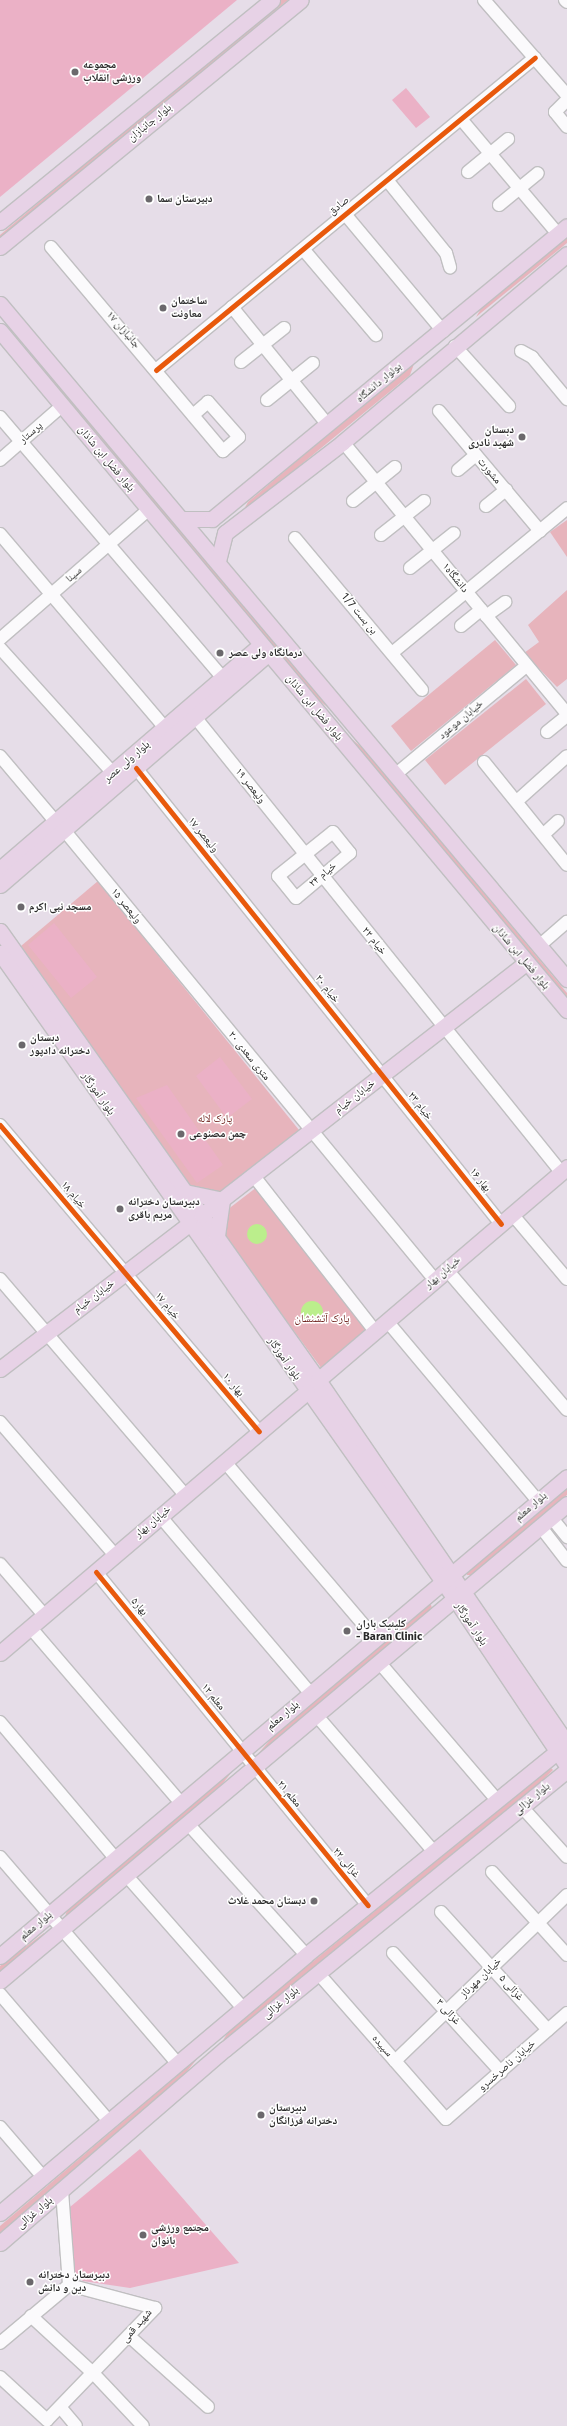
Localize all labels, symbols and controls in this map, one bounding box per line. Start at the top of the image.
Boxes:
place label: مجموعه ورزشی انقلاب [83,59,141,85]
marker: مجموعه ورزشی انقلاب [70,67,80,77]
street label: بلوار جانبازان [125,101,175,145]
place label: دبیرستان سما [157,192,213,206]
marker: دبیرستان سما [144,194,154,204]
street label: صادق [326,194,352,218]
place label: ساختمان معاونت [171,295,207,321]
marker: ساختمان معاونت [158,303,168,313]
street label: جانبازان ۱۷ [103,309,143,351]
street label: بولوار دانشگاه [354,360,404,406]
street label: پرستار [17,419,45,447]
street label: بلوار فضل ابن شاذان [75,423,137,495]
place label: دبستان شهید نادری [468,424,514,450]
marker: دبستان شهید نادری [517,432,527,442]
street label: مشورت [474,455,504,487]
street label: دانشگاه۱ [439,560,471,596]
street label: سینا [63,564,85,586]
street label: بن بست 1/7 [338,591,380,637]
place label: درمانگاه ولی عصر [229,646,302,660]
marker: درمانگاه ولی عصر [214,647,226,659]
street label: بلوار فضل ابن شاذان [283,672,345,744]
street label: خیابان موعود [436,697,486,743]
street label: بلوار ولی عصر [101,738,153,786]
street label: ولیعصر ۱۹ [232,765,268,807]
street label: ولیعصر ۱۷ [185,815,221,855]
street label: خیام ۲۴ [307,860,339,890]
street label: ولیعصر ۱۵ [108,886,144,926]
place label: مسجد نبی اکرم [29,900,91,914]
marker: مسجد نبی اکرم [16,902,26,912]
street label: بلوار فضل ابن شاذان [490,921,552,993]
street label: خیام ۲۲ [359,924,389,958]
street label: خیام ۲۰ [312,972,342,1006]
street label: ۲۰ متری سعدی [225,1029,273,1083]
place label: دبستان دخترانه دادپور [30,1032,90,1058]
marker: دبستان دخترانه دادپور [17,1040,27,1050]
street label: بلوار آموزگار [78,1070,118,1118]
street label: خیابان خیام [332,1077,378,1117]
street label: خیام ۲۳ [405,1089,435,1123]
park label: پارک لاله [198,1112,232,1126]
place label: چمن مصنوعی [189,1127,246,1141]
marker: چمن مصنوعی [176,1129,186,1139]
street label: بهار ۱۶ [466,1165,494,1195]
street label: خیام ۱۸ [58,1179,88,1211]
place label: دبیرستان دخترانه مریم باقری [128,1196,200,1222]
marker: دبیرستان دخترانه مریم باقری [115,1204,125,1214]
street label: خیابان بهار [422,1254,464,1292]
street label: خیابان خیام [71,1277,117,1317]
street label: خیام ۱۷ [152,1290,182,1322]
park label: پارک آتشنشان [294,1312,350,1326]
street label: بلوار آموزگار [264,1335,304,1383]
street label: بهار ۱۰ [219,1370,247,1400]
street label: بلوار معلم [512,1489,550,1525]
street label: خیابان بهار [132,1503,174,1541]
street label: بهار۵ [128,1595,150,1619]
street label: بلوار آموزگار [452,1600,490,1648]
place label: کلینیک باران - Baran Clinic [356,1618,422,1644]
marker: کلینیک باران - Baran Clinic [341,1625,353,1637]
street label: معلم ۱۲ [198,1681,228,1713]
street label: بلوار معلم [264,1698,302,1734]
street label: معلم ۲۱ [274,1778,304,1810]
street label: بلوار غزالی [511,1780,553,1818]
street label: غزالی ۲۲ [330,1845,362,1881]
place label: دبستان محمد غلاث [228,1894,306,1908]
marker: دبستان محمد غلاث [309,1896,319,1906]
street label: بلوار معلم [17,1908,55,1944]
street label: خیابان مهرناز [457,1955,505,2001]
street label: غزالی ۵ [496,1972,526,2004]
street label: بلوار غزالی [260,1984,302,2022]
street label: غزالی ۳ [433,1996,463,2028]
street label: سپیده [369,2032,395,2060]
street label: خیابان ناصرخسرو [476,2038,538,2094]
place label: دبیرستان دخترانه فرزانگان [269,2102,337,2128]
marker: دبیرستان دخترانه فرزانگان [256,2110,266,2120]
street label: بلوار غزالی [14,2194,56,2232]
place label: مجتمع ورزشی بانوان [151,2222,209,2248]
marker: مجتمع ورزشی بانوان [138,2230,148,2240]
place label: دبیرستان دخترانه دین و دانش [38,2269,110,2295]
marker: دبیرستان دخترانه دین و دانش [25,2277,35,2287]
street label: شهید قمی [119,2306,155,2346]

